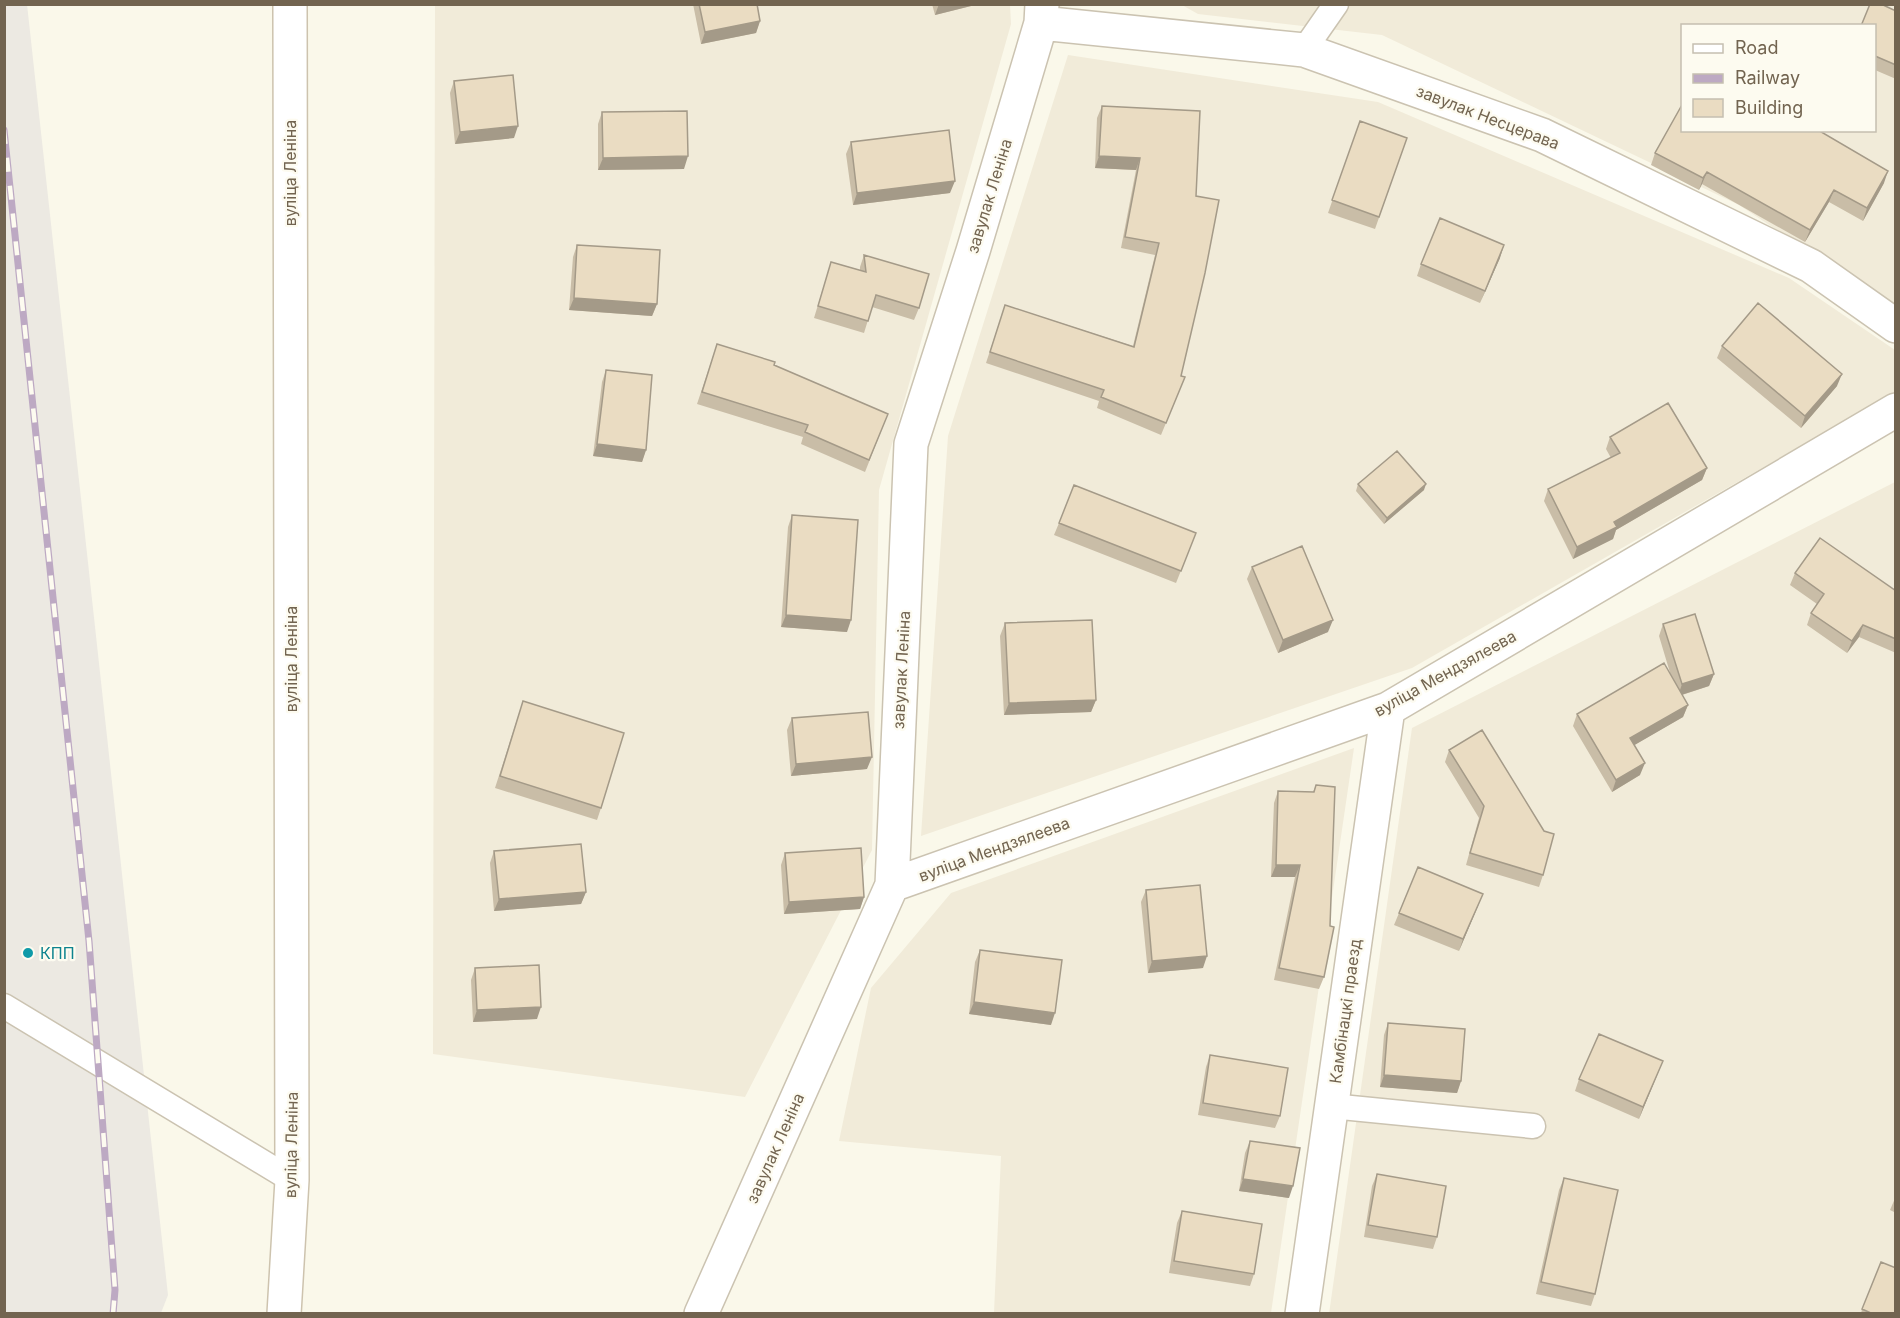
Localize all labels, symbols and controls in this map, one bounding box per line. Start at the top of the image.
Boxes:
legend [1681,24,1876,132]
text: Road [1735,37,1778,58]
text: Railway [1735,67,1800,88]
street label: завулак Несцерава [1414,80,1562,154]
text: Building [1735,97,1803,118]
street label: вуліца Леніна [280,120,300,226]
street label: завулак Леніна [962,136,1016,256]
street label: вуліца Леніна [281,606,301,712]
street label: завулак Леніна [888,610,914,730]
street label: вуліца Мендзялеева [1370,626,1520,720]
street label: вуліца Мендзялеева [916,812,1072,886]
street label: Камбінацкі праезд [1325,937,1365,1085]
place label: КПП [40,943,75,963]
marker: КПП [21,946,35,960]
street label: завулак Леніна [742,1090,808,1206]
street label: вуліца Леніна [280,1092,302,1198]

